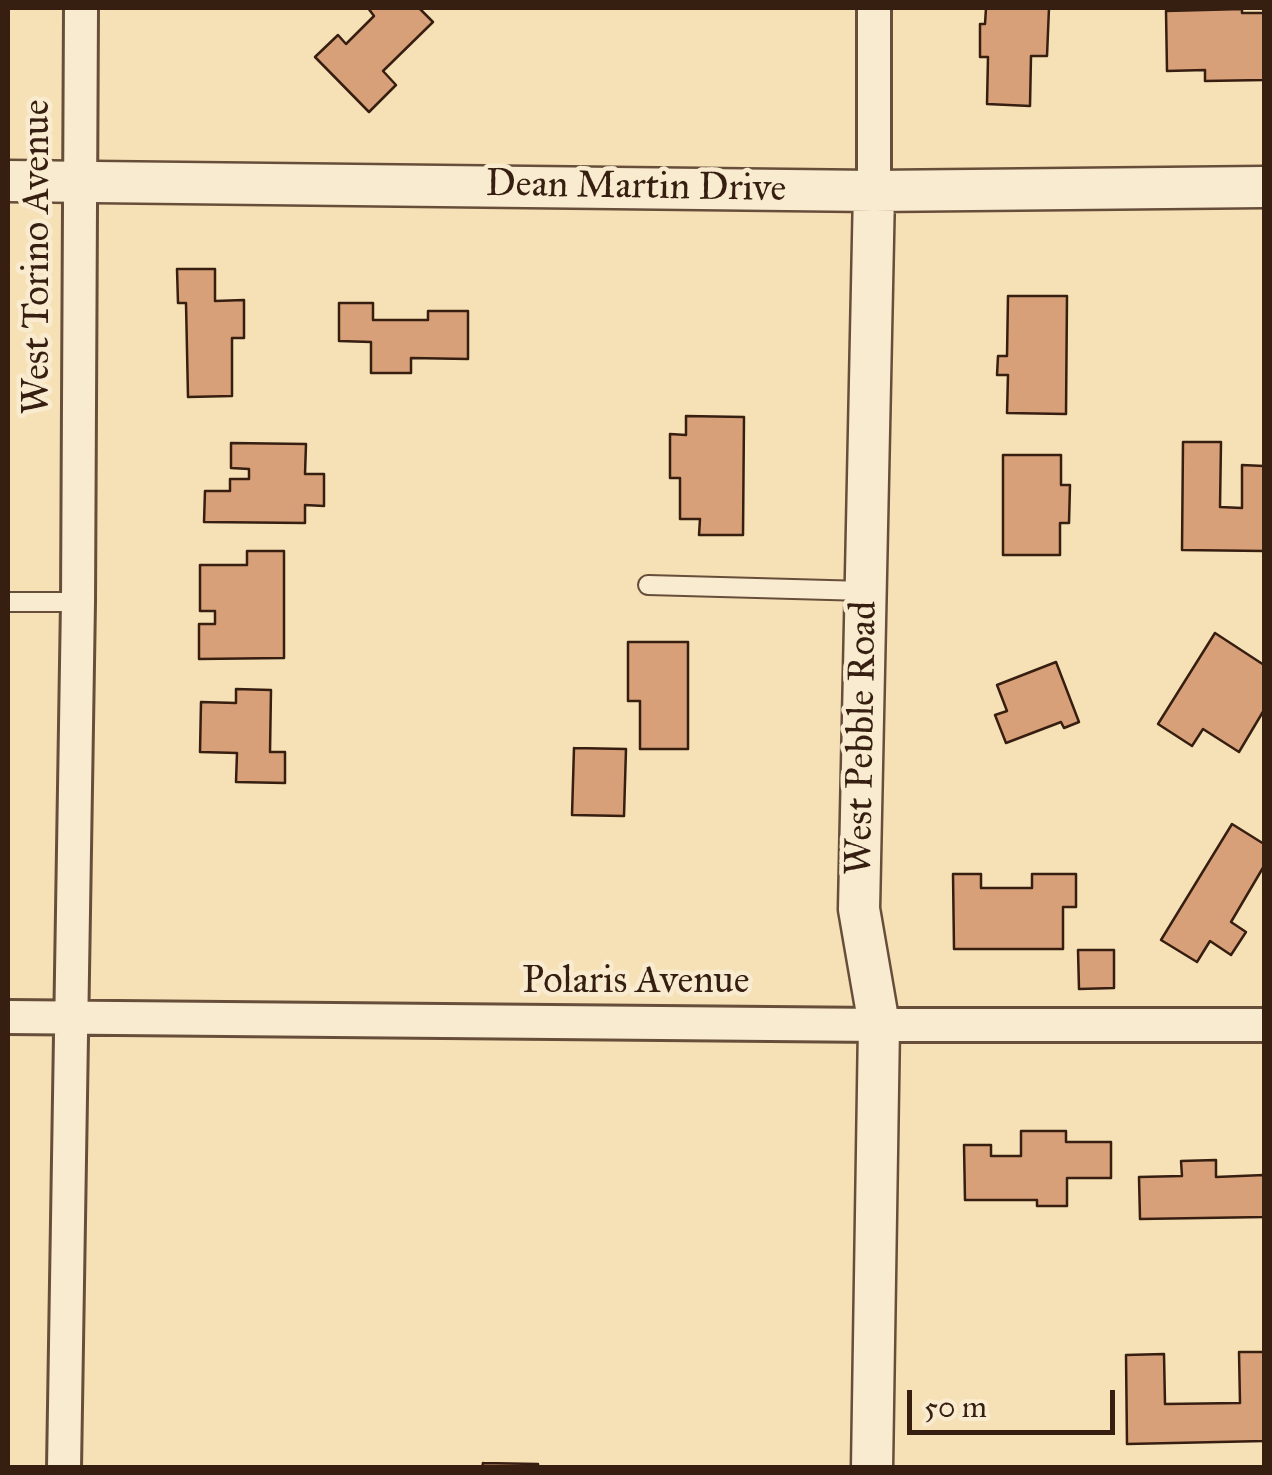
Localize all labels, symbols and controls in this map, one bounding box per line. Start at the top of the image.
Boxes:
street label: West Torino Avenue [16,99,62,415]
street label: Dean Martin Drive [485,163,787,213]
street label: West Pebble Road [838,600,888,876]
street label: Polaris Avenue [522,960,750,1006]
scale bar [912,1370,1120,1432]
text: 50 m [924,1389,987,1425]

